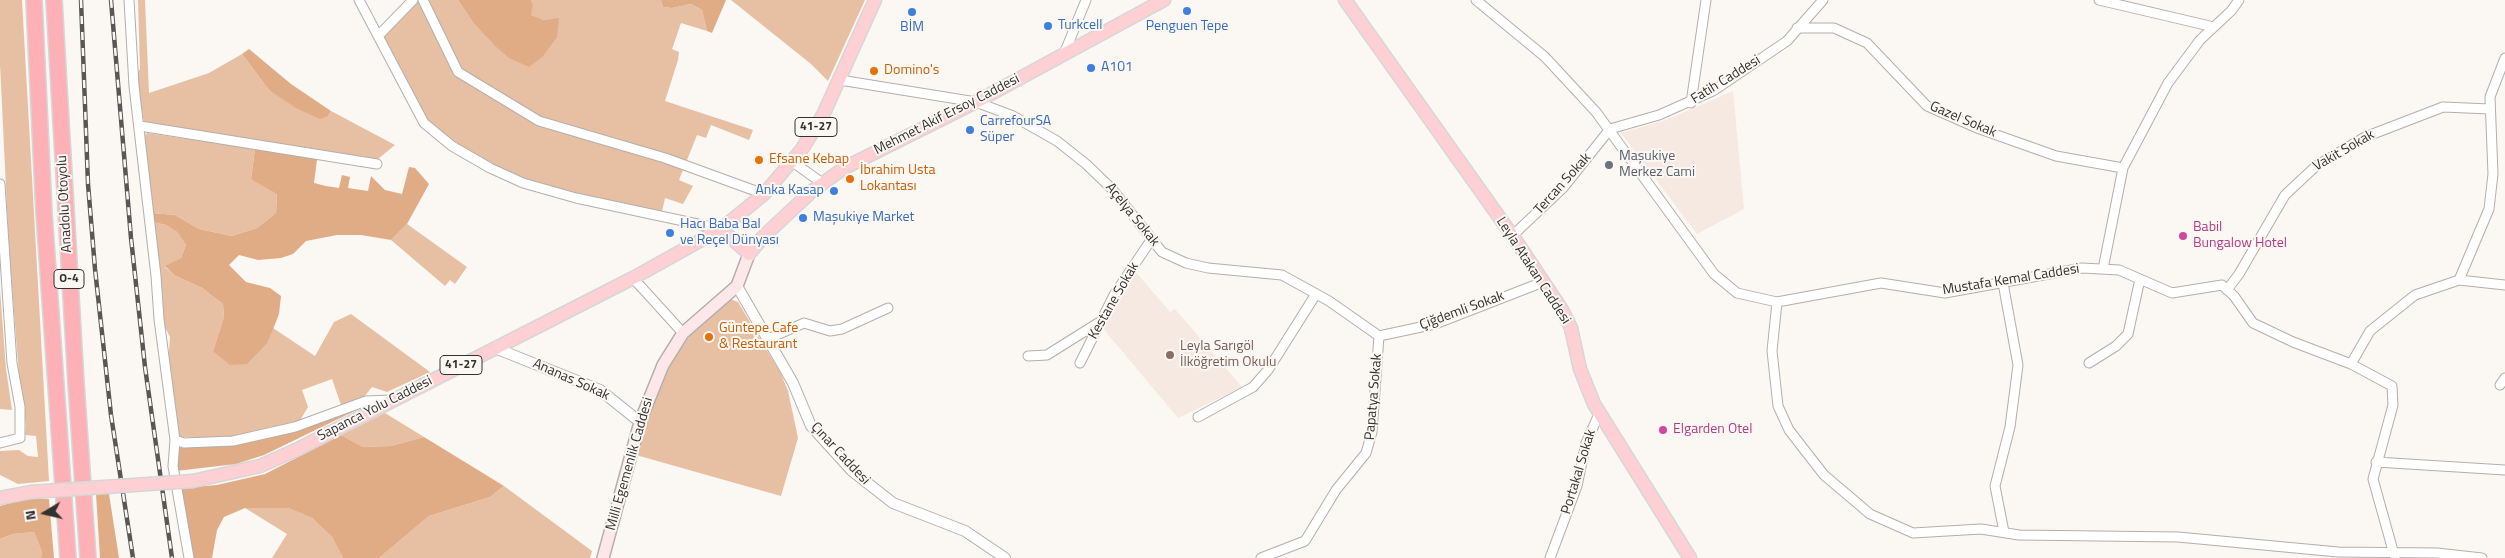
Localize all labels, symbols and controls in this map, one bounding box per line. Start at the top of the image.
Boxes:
marker: Penguen Tepe [1181,5,1193,17]
marker: BİM [906,6,918,18]
place label: Turkcell [1058,18,1103,34]
place label: Penguen Tepe [1146,19,1228,35]
place label: BİM [900,20,924,36]
marker: Turkcell [1042,20,1054,32]
street label: Fatih Caddesi [1688,52,1764,108]
place label: A101 [1101,60,1133,76]
marker: A101 [1085,62,1097,74]
place label: Domino's [884,63,939,79]
marker: Domino's [868,65,880,77]
street label: Mehmet Akif Ersoy Caddesi [871,71,1023,159]
street label: Gazel Sokak [1927,98,1999,142]
place label: CarrefourSA Süper [980,114,1051,146]
road number: 41-27 [795,118,837,136]
marker: CarrefourSA Süper [964,124,976,136]
street label: Vakit Sokak [2310,127,2378,175]
place label: Maşukiye Merkez Cami [1619,149,1695,182]
street label: Tercan Sokak [1531,150,1595,218]
place label: Efsane Kebap [769,152,849,168]
marker: Efsane Kebap [753,154,765,166]
street label: Anadolu Otoyolu [54,155,76,253]
marker: Maşukiye Merkez Cami [1603,159,1615,171]
place label: İbrahim Usta Lokantası [860,163,935,196]
marker: İbrahim Usta Lokantası [844,173,856,185]
street label: Açelya Sokak [1101,180,1163,250]
place label: Anka Kasap [755,183,824,199]
marker: Anka Kasap [828,185,840,197]
place label: Maşukiye Market [813,210,914,226]
marker: Maşukiye Market [797,212,809,224]
street label: Leyla Atakan Caddesi [1492,214,1574,328]
place label: Hacı Baba Bal ve Reçel Dünyası [680,217,779,250]
place label: Babil Bungalow Hotel [2193,220,2287,252]
marker: Hacı Baba Bal ve Reçel Dünyası [664,227,676,239]
marker: Babil Bungalow Hotel [2177,230,2189,242]
street label: Kestane Sokak [1085,259,1143,343]
street label: Mustafa Kemal Caddesi [1941,261,2081,299]
road number: O-4 [54,270,84,288]
street label: Çiğdemli Sokak [1417,288,1507,334]
place label: Güntepe Cafe & Restaurant [719,321,798,354]
marker: Güntepe Cafe & Restaurant [703,331,715,343]
place label: Leyla Sarıgöl İlköğretim Okulu [1180,339,1276,372]
marker: Leyla Sarıgöl İlköğretim Okulu [1164,349,1176,361]
street label: Papatya Sokak [1362,353,1386,441]
road number: 41-27 [440,356,482,374]
street label: Ananas Sokak [530,356,612,404]
street label: Sapanca Yolu Caddesi [315,373,435,445]
street label: Milli Egemenlik Caddesi [603,395,657,533]
street label: Çınar Caddesi [807,419,873,489]
place label: Elgarden Otel [1673,422,1752,438]
marker: Elgarden Otel [1657,424,1669,436]
street label: Portakal Sokak [1558,428,1600,516]
north arrow [20,488,70,538]
text: N [19,509,41,522]

